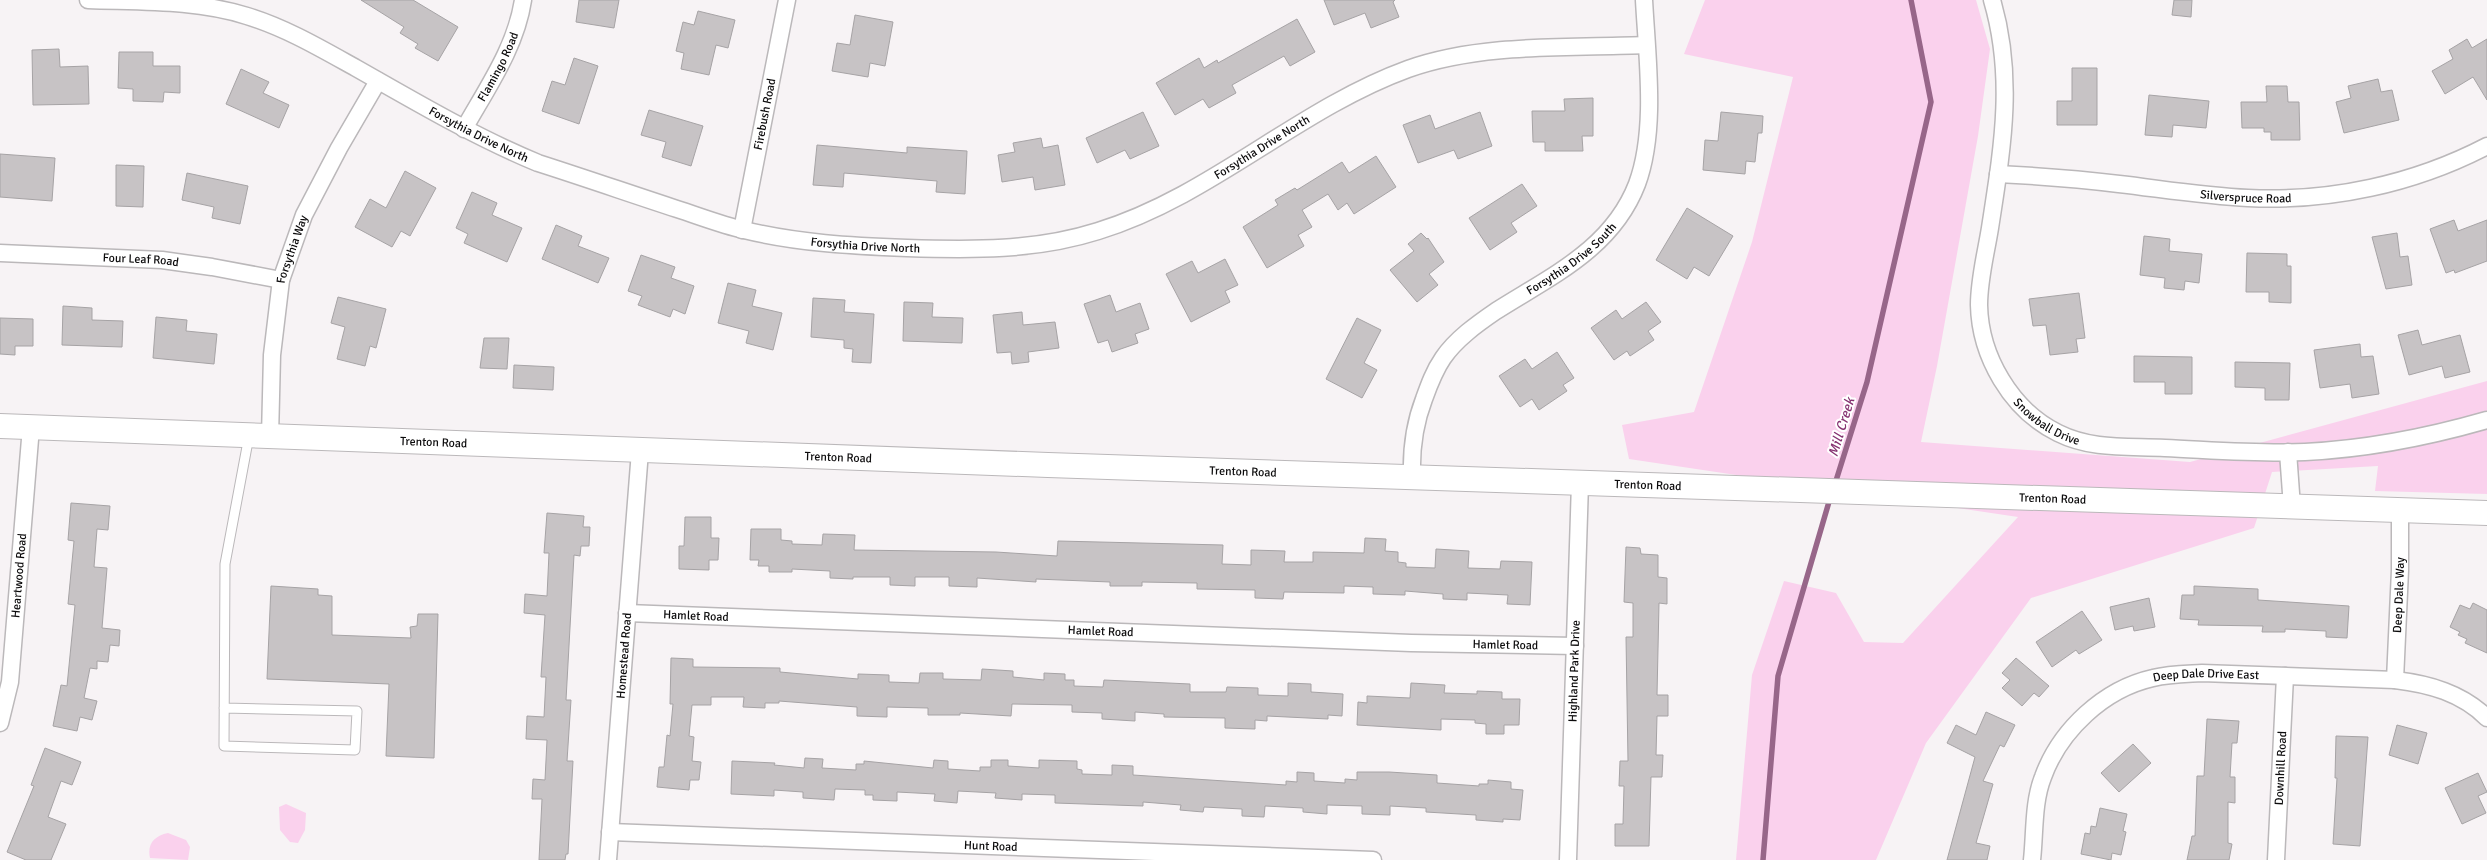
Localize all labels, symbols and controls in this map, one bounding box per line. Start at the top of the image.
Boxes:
street label: Flamingo Road [474,30,522,105]
street label: Firebush Road [751,77,780,151]
street label: Forsythia Drive North [426,104,531,166]
street label: Forsythia Drive North [1212,112,1313,183]
street label: Silverspruce Road [2199,187,2292,207]
street label: Forsythia Way [274,213,311,284]
street label: Forsythia Drive South [1524,220,1620,299]
street label: Forsythia Drive North [810,235,920,256]
street label: Four Leaf Road [102,250,180,270]
water label: Mill Creek [1824,394,1859,459]
street label: Snowball Drive [2010,395,2081,449]
street label: Trenton Road [400,434,468,451]
street label: Trenton Road [804,449,872,466]
street label: Trenton Road [1209,463,1277,481]
street label: Trenton Road [1614,477,1682,494]
street label: Trenton Road [2019,490,2087,508]
street label: Heartwood Road [8,533,30,619]
street label: Deep Dale Way [2390,557,2408,633]
street label: Hamlet Road [663,607,729,625]
street label: Homestead Road [614,612,635,699]
street label: Highland Park Drive [1565,620,1584,722]
street label: Hamlet Road [1067,623,1134,640]
street label: Hamlet Road [1472,637,1538,653]
street label: Deep Dale Drive East [2151,666,2259,686]
street label: Downhill Road [2272,731,2290,806]
street label: Hunt Road [964,838,1018,855]

